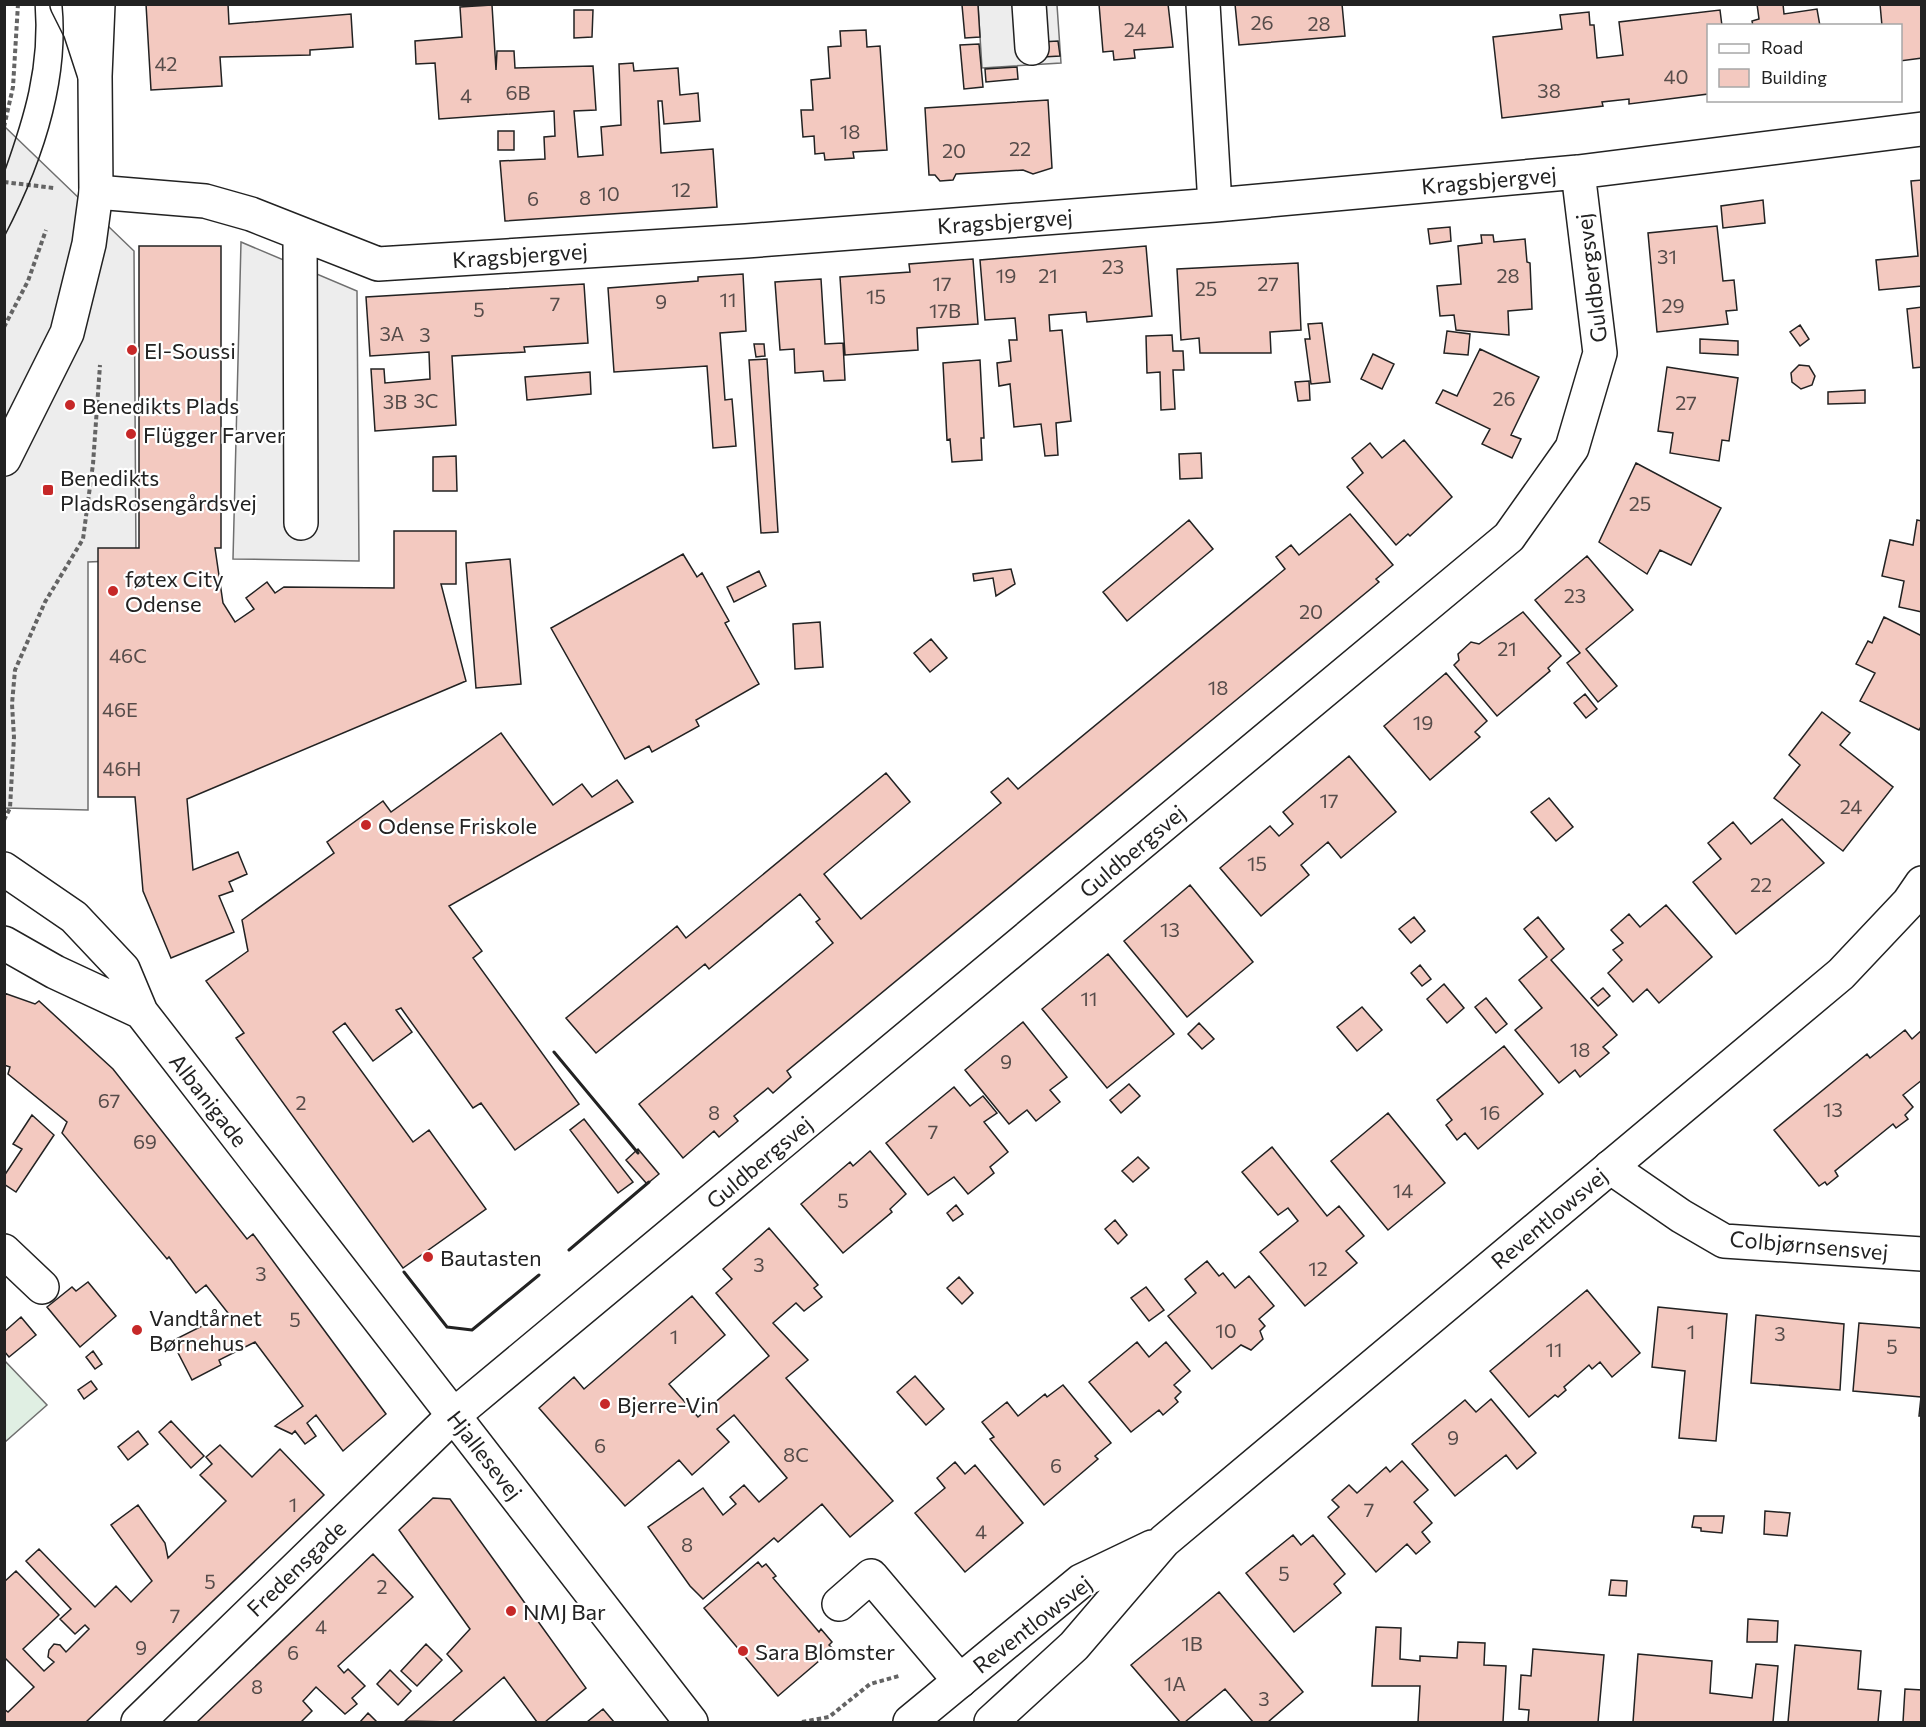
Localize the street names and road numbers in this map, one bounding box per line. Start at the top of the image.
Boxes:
street label: Kragsbjergvej [1420,161,1558,199]
street label: Kragsbjergvej [936,203,1074,239]
street label: Guldbergsvej [1570,212,1612,344]
street label: Kragsbjergvej [451,237,589,273]
street label: Guldbergsvej [1074,799,1190,903]
street label: Albanigade [164,1048,254,1152]
street label: Guldbergsvej [701,1110,817,1214]
street label: Reventlowsvej [1485,1162,1613,1274]
street label: Colbjørnsensvej [1729,1225,1889,1265]
street label: Hjallesevej [442,1405,528,1505]
street label: Fredensgade [241,1514,351,1622]
street label: Reventlowsvej [967,1569,1097,1679]

